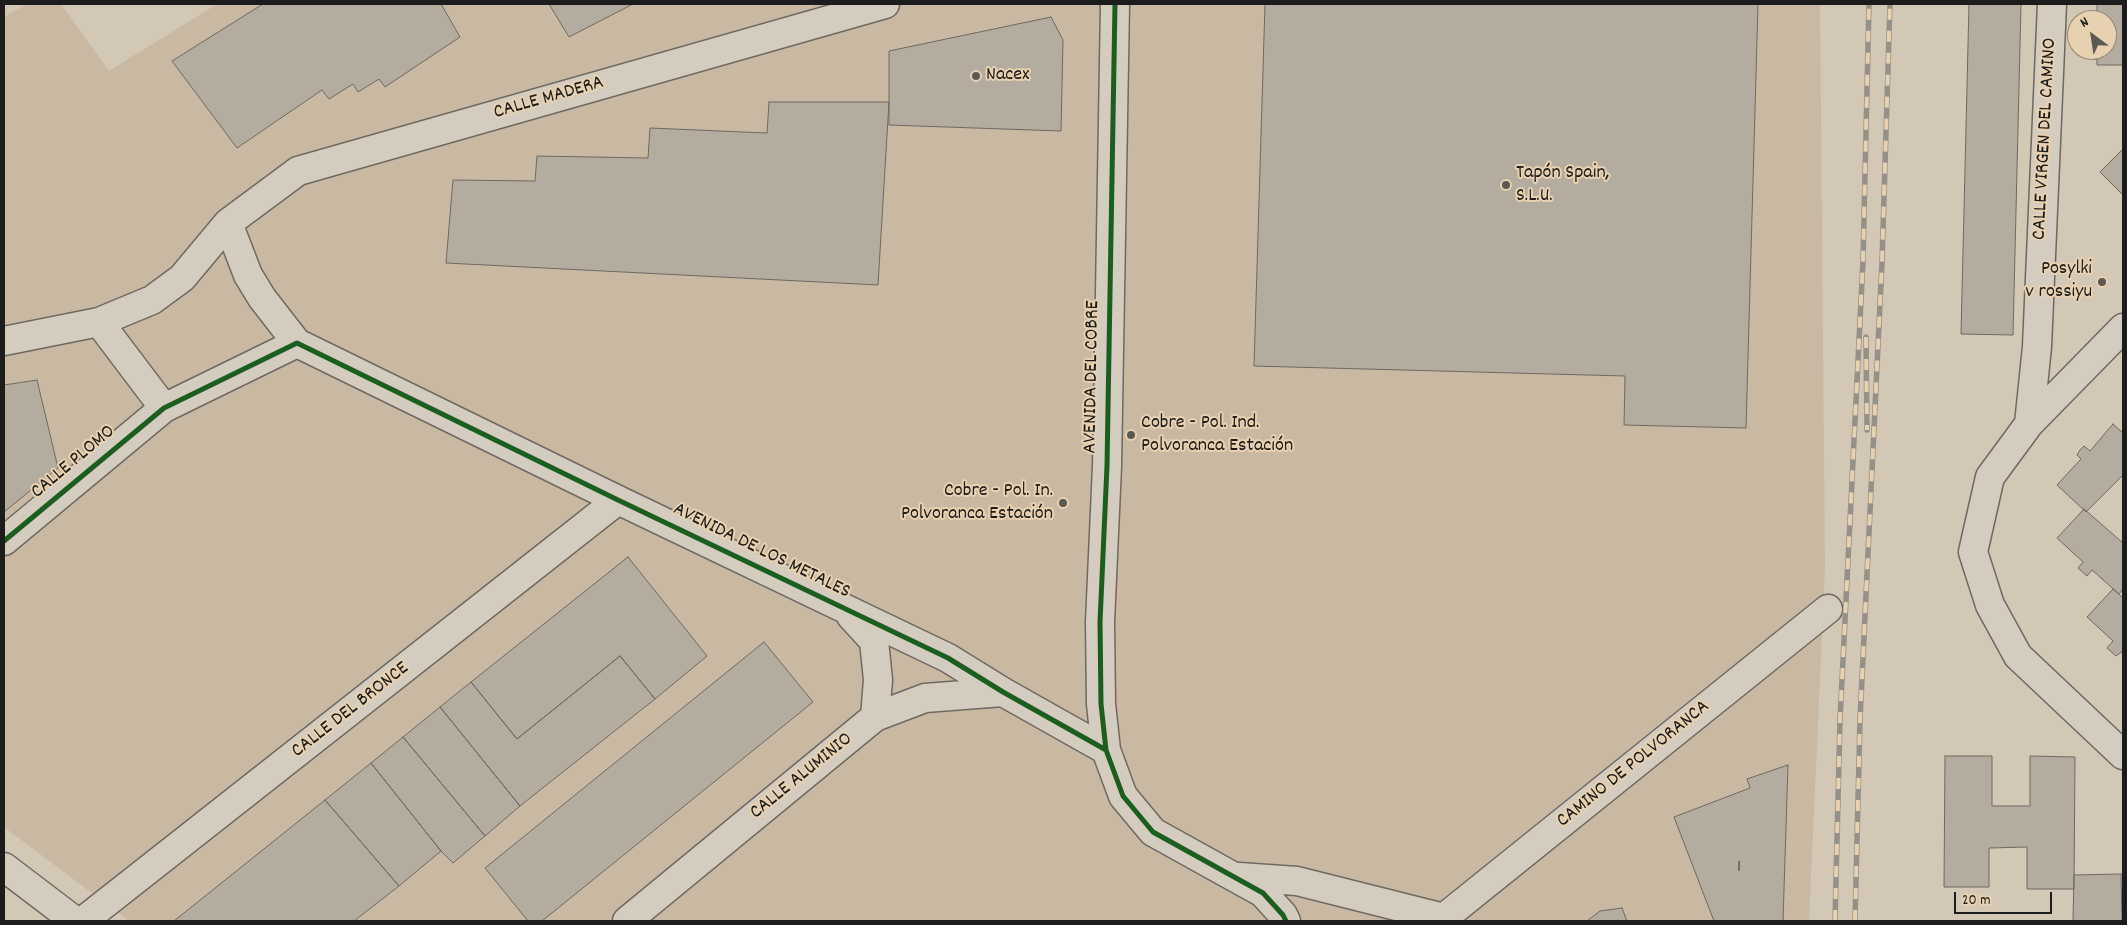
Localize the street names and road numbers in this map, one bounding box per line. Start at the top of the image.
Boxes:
street label: CALLE VIRGEN DEL CAMINO [2029,37,2063,241]
street label: CALLE MADERA [491,72,607,126]
street label: AVENIDA DEL COBRE [1080,300,1106,454]
street label: CALLE PLOMO [27,421,121,505]
street label: AVENIDA DE LOS METALES [668,499,854,605]
street label: CALLE DEL BRONCE [287,658,415,764]
street label: CAMINO DE POLVORANCA [1553,696,1715,834]
street label: CALLE ALUMINIO [746,728,858,826]

